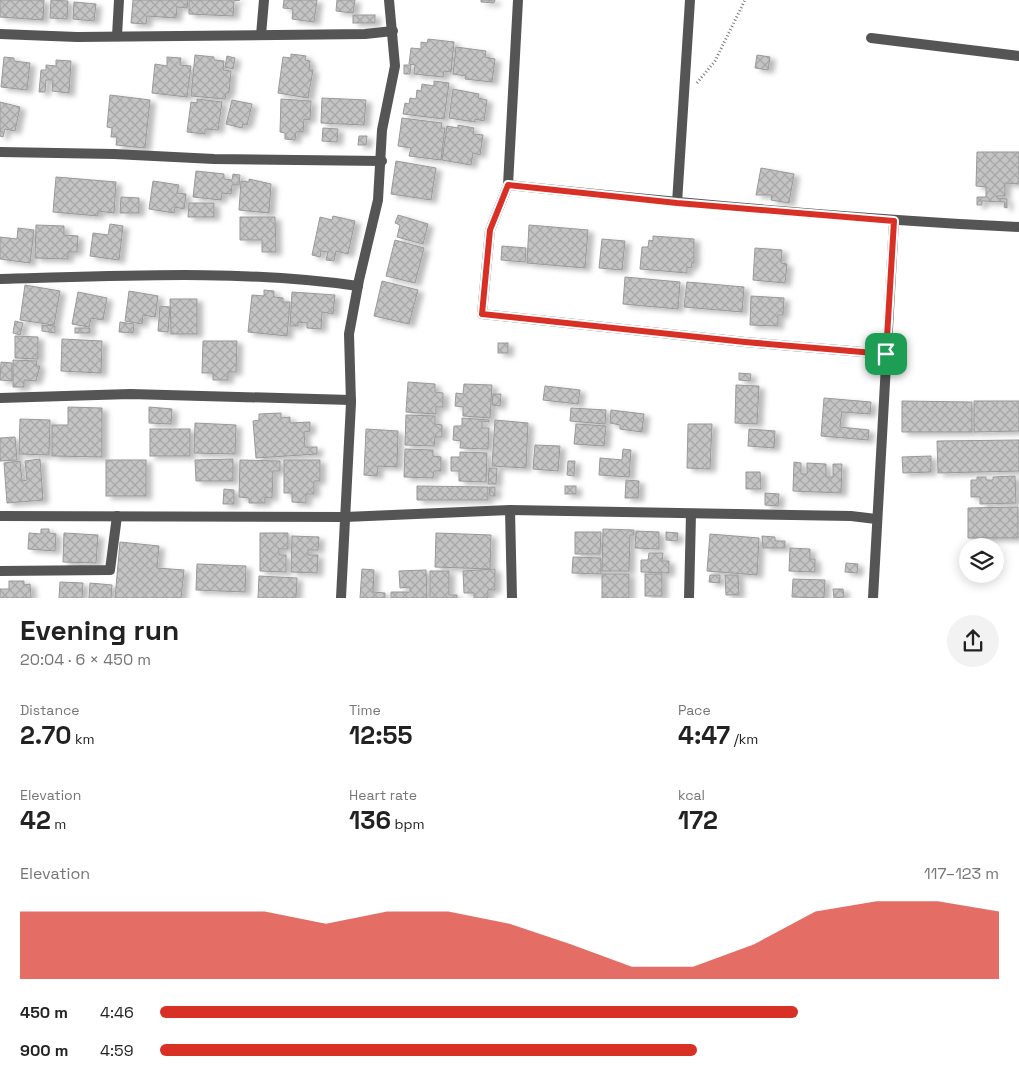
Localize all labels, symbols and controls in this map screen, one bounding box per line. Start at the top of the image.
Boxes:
pin [865,333,907,375]
icon: arrive [872,340,900,368]
map controls [959,538,1004,583]
button: layers [959,538,1004,583]
text: Evening run [20,612,179,648]
button: share [947,615,999,667]
text: 20:04 · 6 × 450 m [20,649,151,670]
text: Distance [20,701,80,719]
text: Time [349,701,381,719]
text: Pace [678,701,711,719]
text: 2.70 [20,719,71,751]
text: 12:55 [349,719,413,751]
text: 4:47 [678,719,730,751]
text: km [71,730,95,748]
text: /km [730,730,758,748]
text: Elevation [20,786,81,804]
text: Heart rate [349,786,417,804]
text: kcal [678,786,705,804]
text: 42 [20,804,51,836]
text: 136 [349,804,391,836]
text: 172 [678,804,718,836]
text: m [51,815,66,833]
text: bpm [391,815,425,833]
text: Elevation [20,863,90,884]
text: 117–123 m [924,863,999,884]
text: 450 m [20,1002,68,1023]
text: 4:46 [100,1002,134,1023]
text: 900 m [20,1040,68,1061]
text: 4:59 [100,1040,133,1061]

